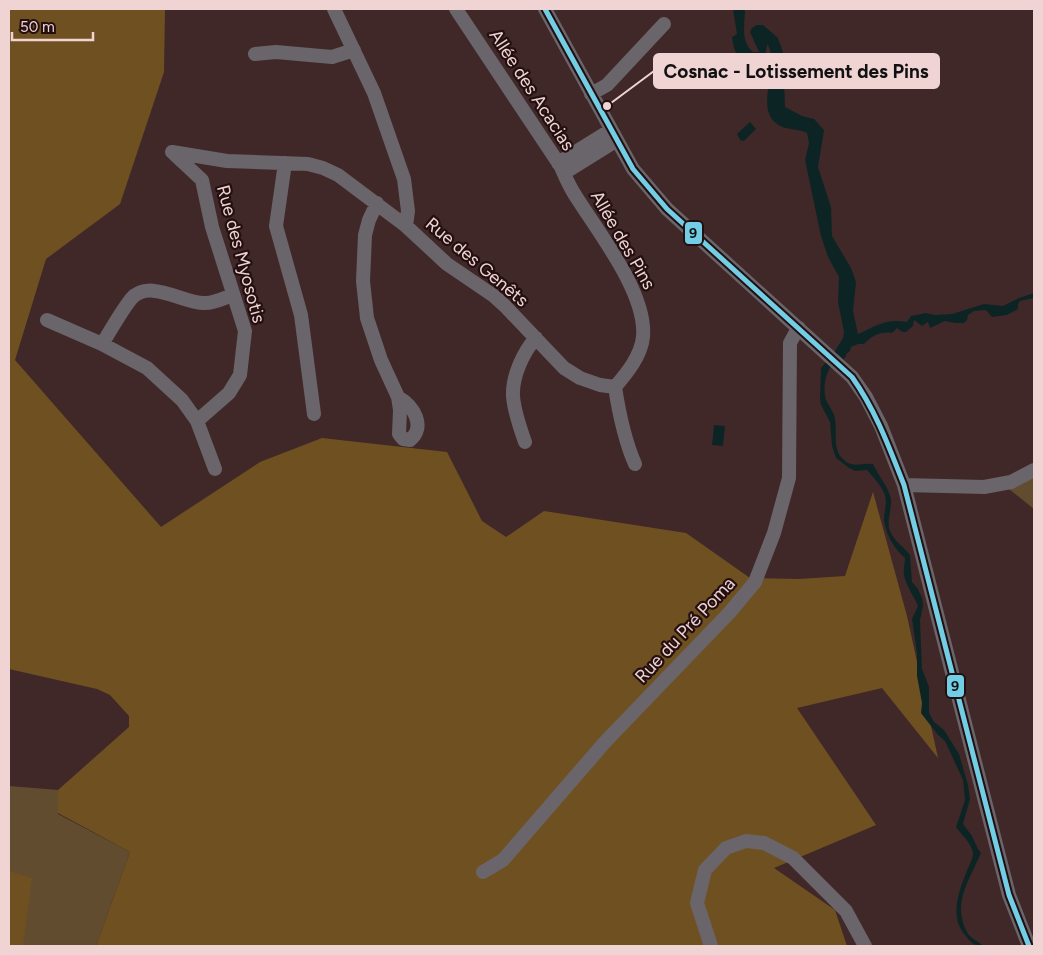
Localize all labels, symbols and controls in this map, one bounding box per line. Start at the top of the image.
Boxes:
scale bar [12,10,94,42]
text: 50 m [20,18,55,36]
street label: Allée des Acacias [485,25,579,155]
callout: Cosnac - Lotissement des Pins [654,54,939,88]
text: Cosnac - Lotissement des Pins [663,60,929,83]
street label: Rue des Myosotis [212,183,270,325]
street label: Allée des Pins [586,187,660,293]
street label: Rue des Genêts [421,213,533,311]
line badge: 9 [684,221,703,245]
text: 9 [689,225,697,242]
street label: Rue du Pré Poma [630,573,740,687]
line badge: 9 [946,674,965,698]
text: 9 [951,678,959,695]

